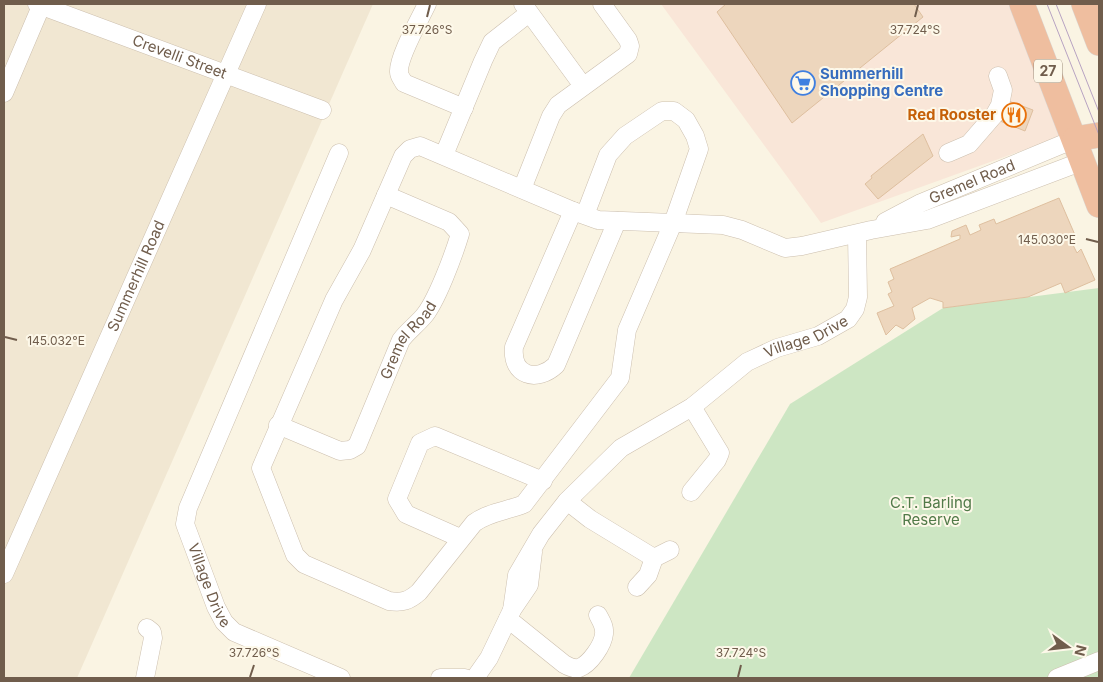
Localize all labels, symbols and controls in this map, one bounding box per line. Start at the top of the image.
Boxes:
text: 37.726°S [402,22,453,37]
text: 37.724°S [890,22,941,37]
street label: Crevelli Street [130,30,230,83]
road number: 27 [1034,59,1062,82]
place label: Summerhill Shopping Centre [820,64,943,100]
supermarket icon: Summerhill Shopping Centre [790,70,816,96]
restaurant icon: Red Rooster [1001,102,1027,128]
place label: Red Rooster [908,105,996,124]
street label: Gremel Road [926,155,1018,208]
street label: Summerhill Road [103,217,169,334]
text: 145.030°E [1018,232,1076,247]
street label: Gremel Road [376,297,440,382]
street label: Village Drive [761,311,851,362]
text: 145.032°E [27,333,85,348]
park label: C.T. Barling Reserve [890,493,972,529]
street label: Village Drive [184,541,235,632]
north arrow [1043,622,1093,672]
text: N [1071,643,1091,658]
text: 37.726°S [229,645,280,660]
text: 37.724°S [716,645,767,660]

